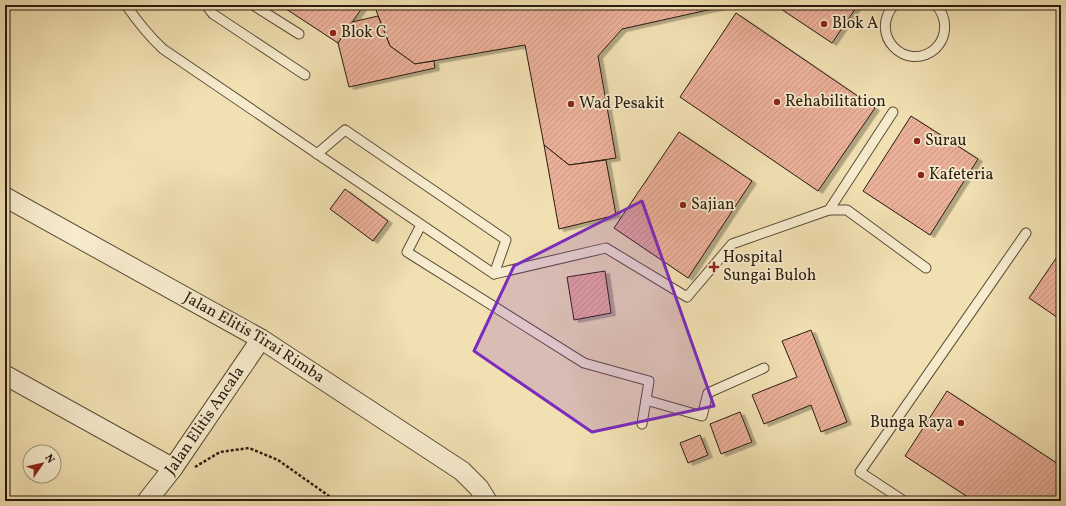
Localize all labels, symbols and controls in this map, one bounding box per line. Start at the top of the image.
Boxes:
place label: Blok A [832,13,878,35]
marker: Blok A [819,19,829,29]
place label: Blok C [341,22,386,44]
marker: Blok C [328,28,338,38]
place label: Rehabilitation [785,91,886,113]
place label: Wad Pesakit [579,93,665,115]
marker: Rehabilitation [772,97,782,107]
marker: Wad Pesakit [566,99,576,109]
place label: Surau [925,130,967,152]
marker: Surau [912,136,922,146]
place label: Kafeteria [929,164,993,186]
marker: Kafeteria [916,170,926,180]
place label: Sajian [691,194,735,216]
marker: Sajian [678,200,688,210]
place label: Hospital Sungai Buloh [723,247,816,287]
marker: Hospital Sungai Buloh [708,261,720,273]
street label: Jalan Elitis Tirai Rimba [179,287,329,389]
street label: Jalan Elitis Ancala [160,362,250,480]
place label: Bunga Raya [870,412,953,434]
marker: Bunga Raya [956,418,966,428]
north arrow [22,444,62,484]
text: N [41,452,58,467]

